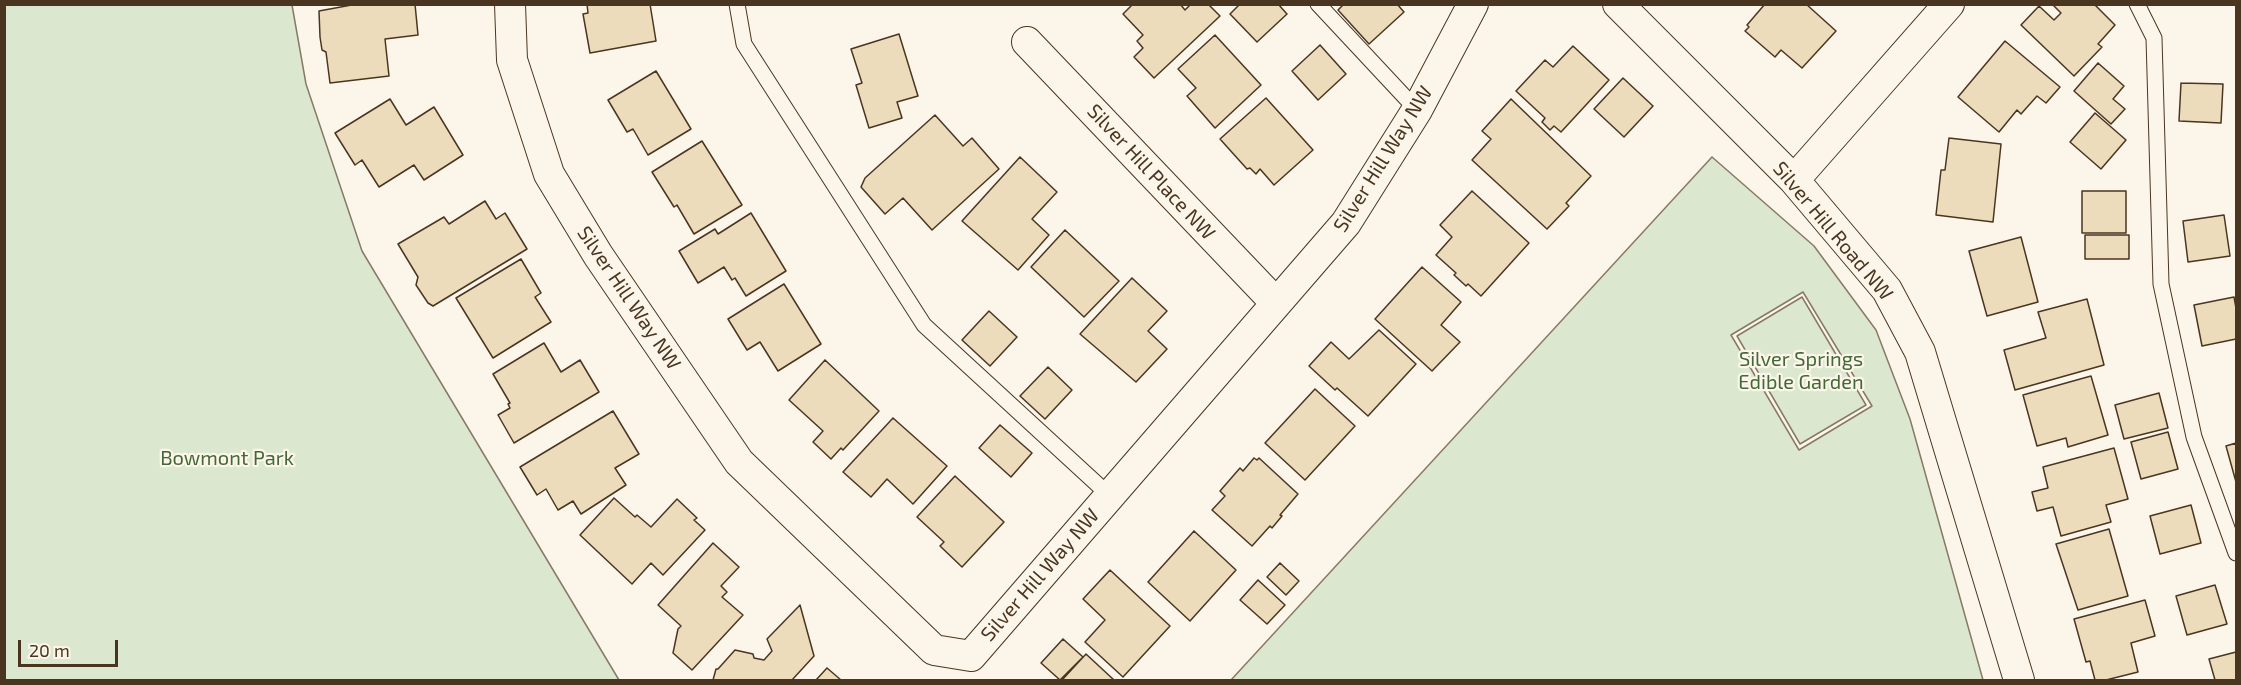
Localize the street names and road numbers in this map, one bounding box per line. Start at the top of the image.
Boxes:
street label: Silver Hill Way NW [1328,81,1438,237]
street label: Silver Hill Place NW [1082,99,1220,245]
street label: Silver Hill Road NW [1768,157,1898,305]
street label: Silver Hill Way NW [572,222,686,374]
street label: Silver Hill Way NW [976,504,1104,646]

